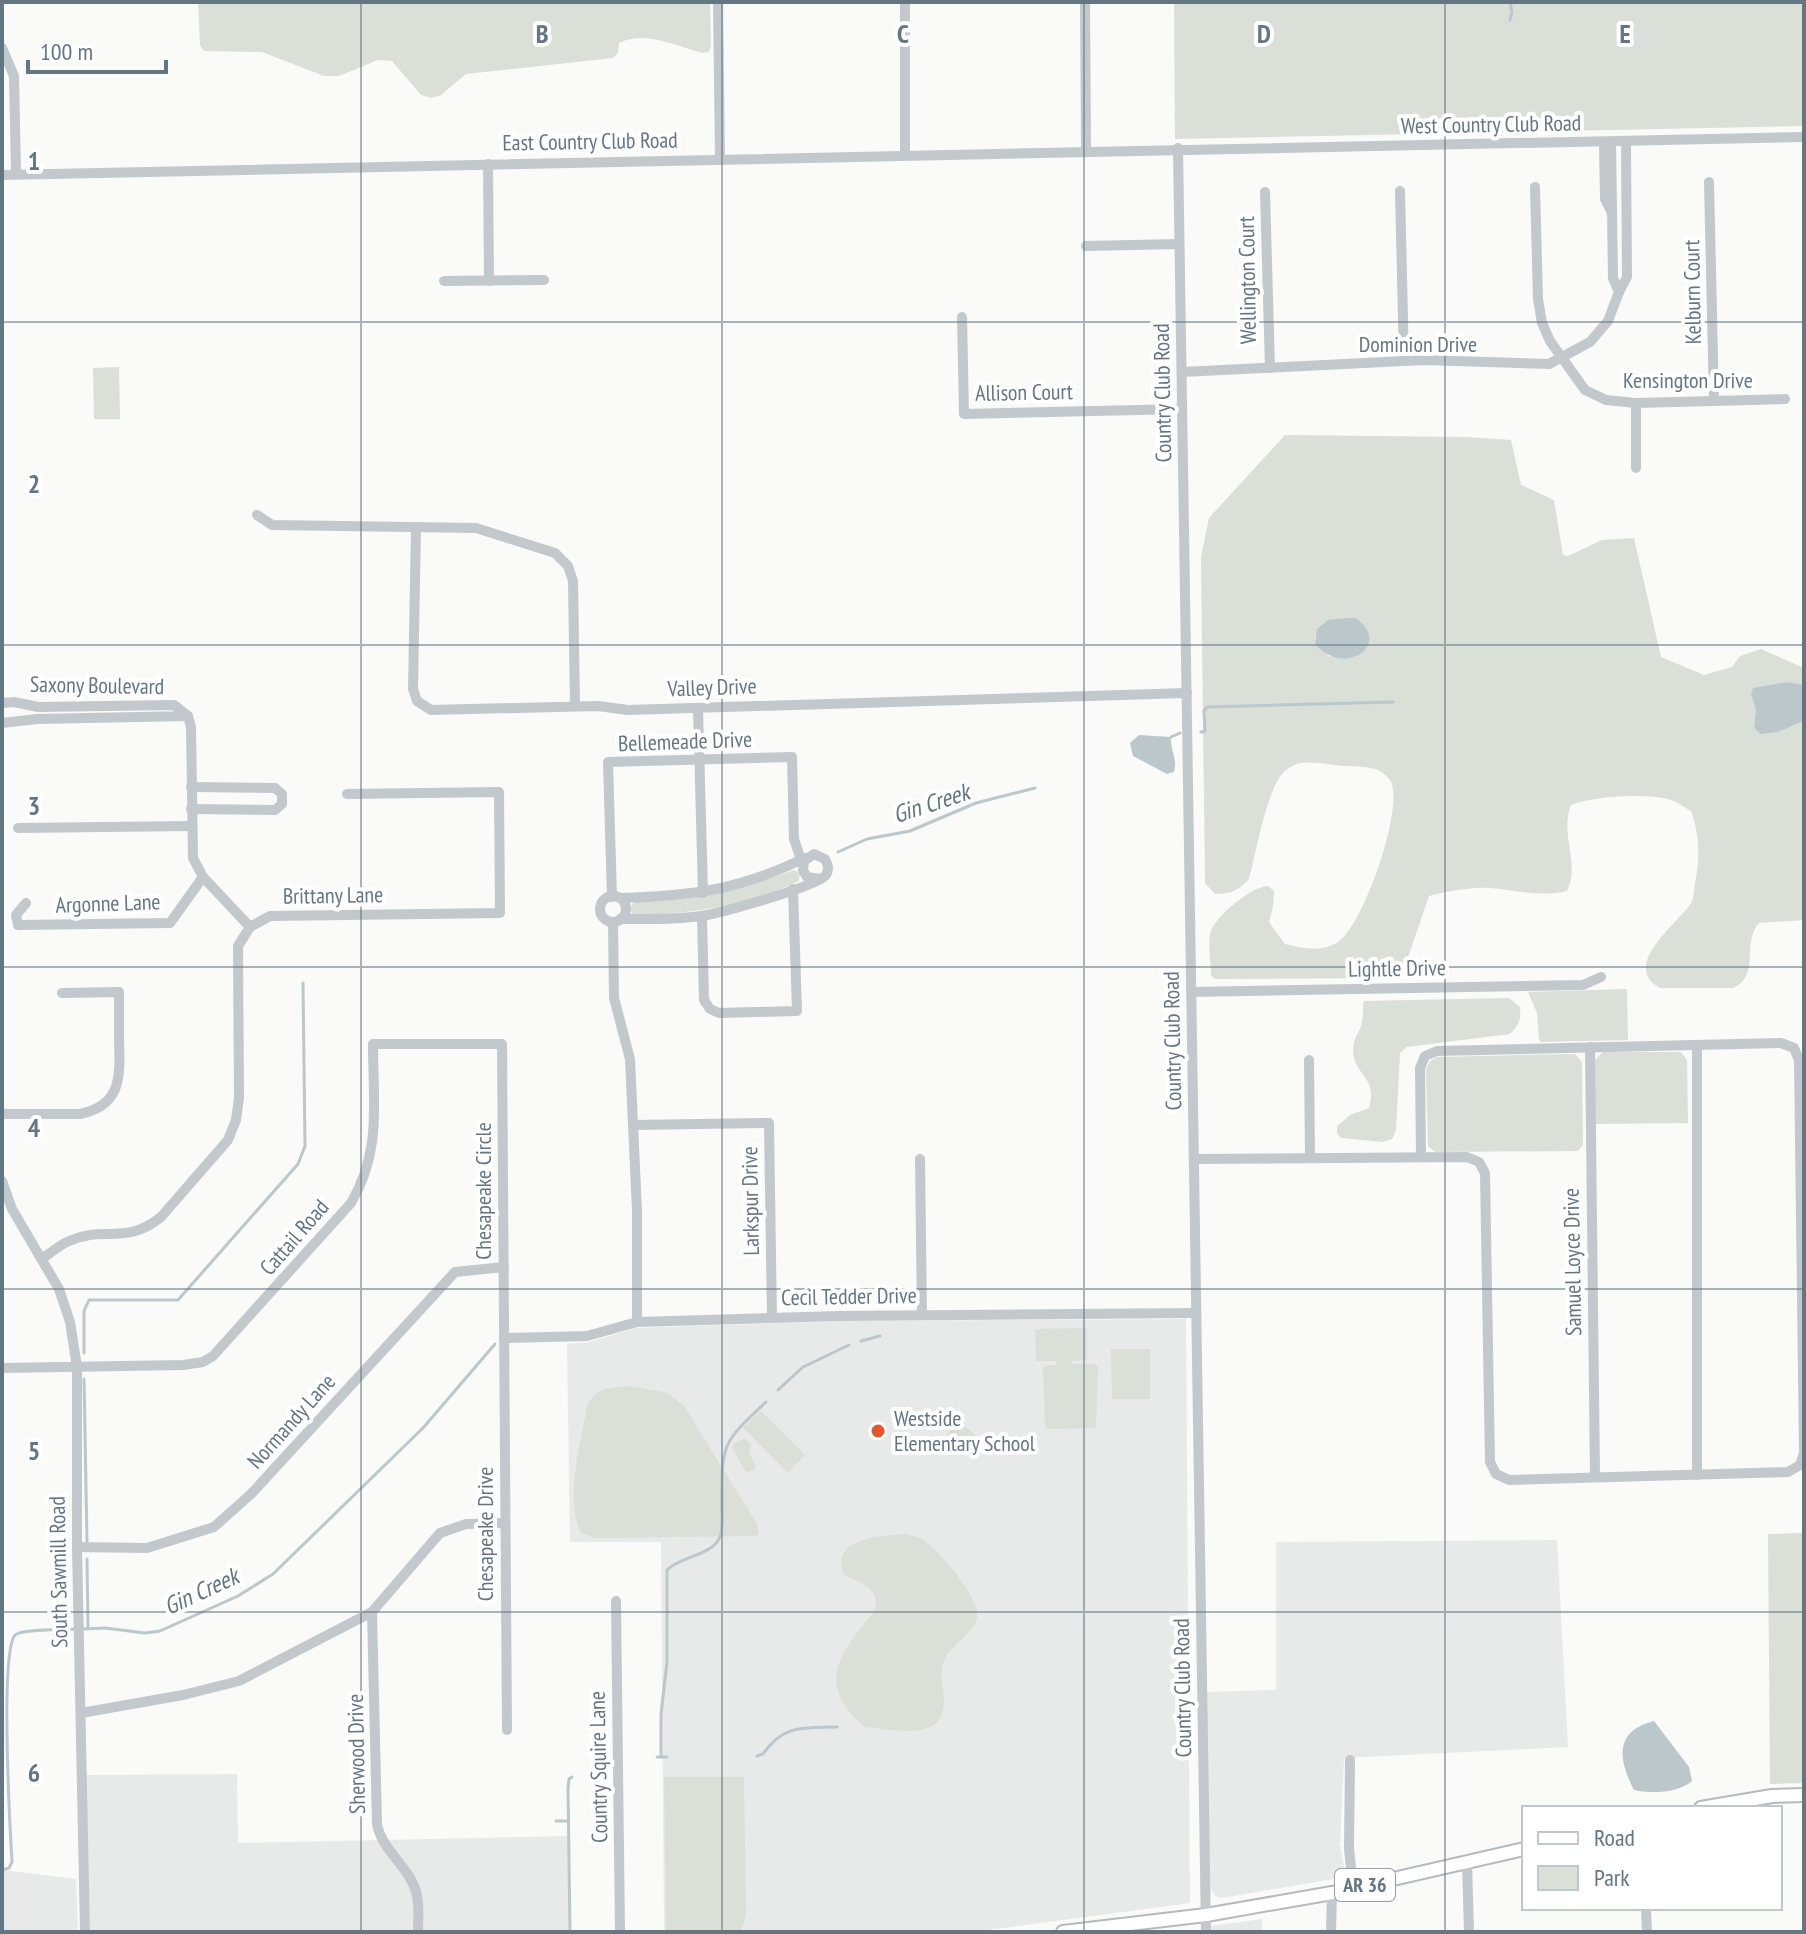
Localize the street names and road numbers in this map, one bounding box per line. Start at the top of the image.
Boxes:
street label: West Country Club Road [1401,108,1581,140]
street label: East Country Club Road [502,125,678,157]
street label: Wellington Court [1232,216,1262,344]
street label: Kelburn Court [1677,239,1707,345]
street label: Country Club Road [1147,323,1177,463]
street label: Dominion Drive [1359,330,1477,358]
street label: Kensington Drive [1623,366,1753,394]
street label: Allison Court [975,377,1073,407]
street label: Saxony Boulevard [30,670,164,700]
street label: Valley Drive [666,671,757,703]
street label: Bellemeade Drive [617,725,753,757]
street label: Brittany Lane [283,880,383,910]
street label: Argonne Lane [55,887,161,919]
street label: Lightle Drive [1348,953,1446,983]
street label: Country Club Road [1157,971,1187,1111]
street label: Chesapeake Circle [469,1122,497,1260]
street label: Larkspur Drive [735,1146,765,1256]
street label: Samuel Loyce Drive [1557,1188,1587,1336]
street label: Cattail Road [253,1193,335,1281]
street label: Cecil Tedder Drive [781,1281,917,1311]
street label: Normandy Lane [241,1368,341,1474]
street label: Chesapeake Drive [471,1467,499,1601]
street label: South Sawmill Road [43,1496,73,1648]
street label: Country Club Road [1167,1618,1197,1758]
street label: Country Squire Lane [583,1691,613,1843]
street label: Sherwood Drive [341,1694,371,1814]
road number: AR 36 [1335,1869,1395,1901]

